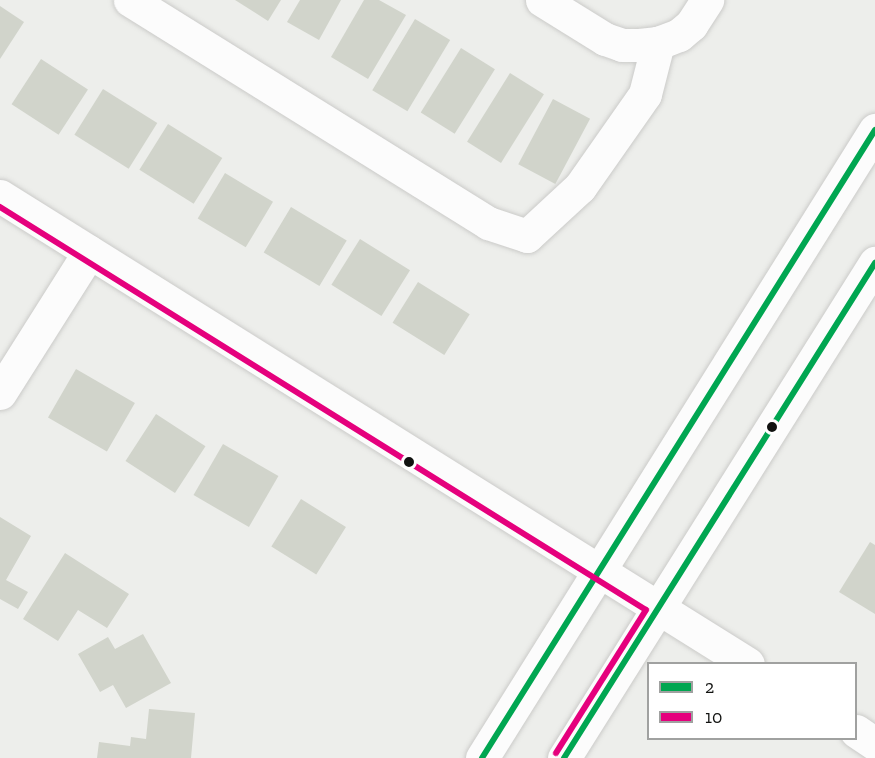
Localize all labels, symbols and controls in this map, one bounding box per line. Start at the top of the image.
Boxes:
unlabelled marker [766,421,778,433]
unlabelled marker [403,456,415,468]
legend [647,662,857,740]
text: 2 [705,676,714,698]
text: 10 [705,706,722,728]

